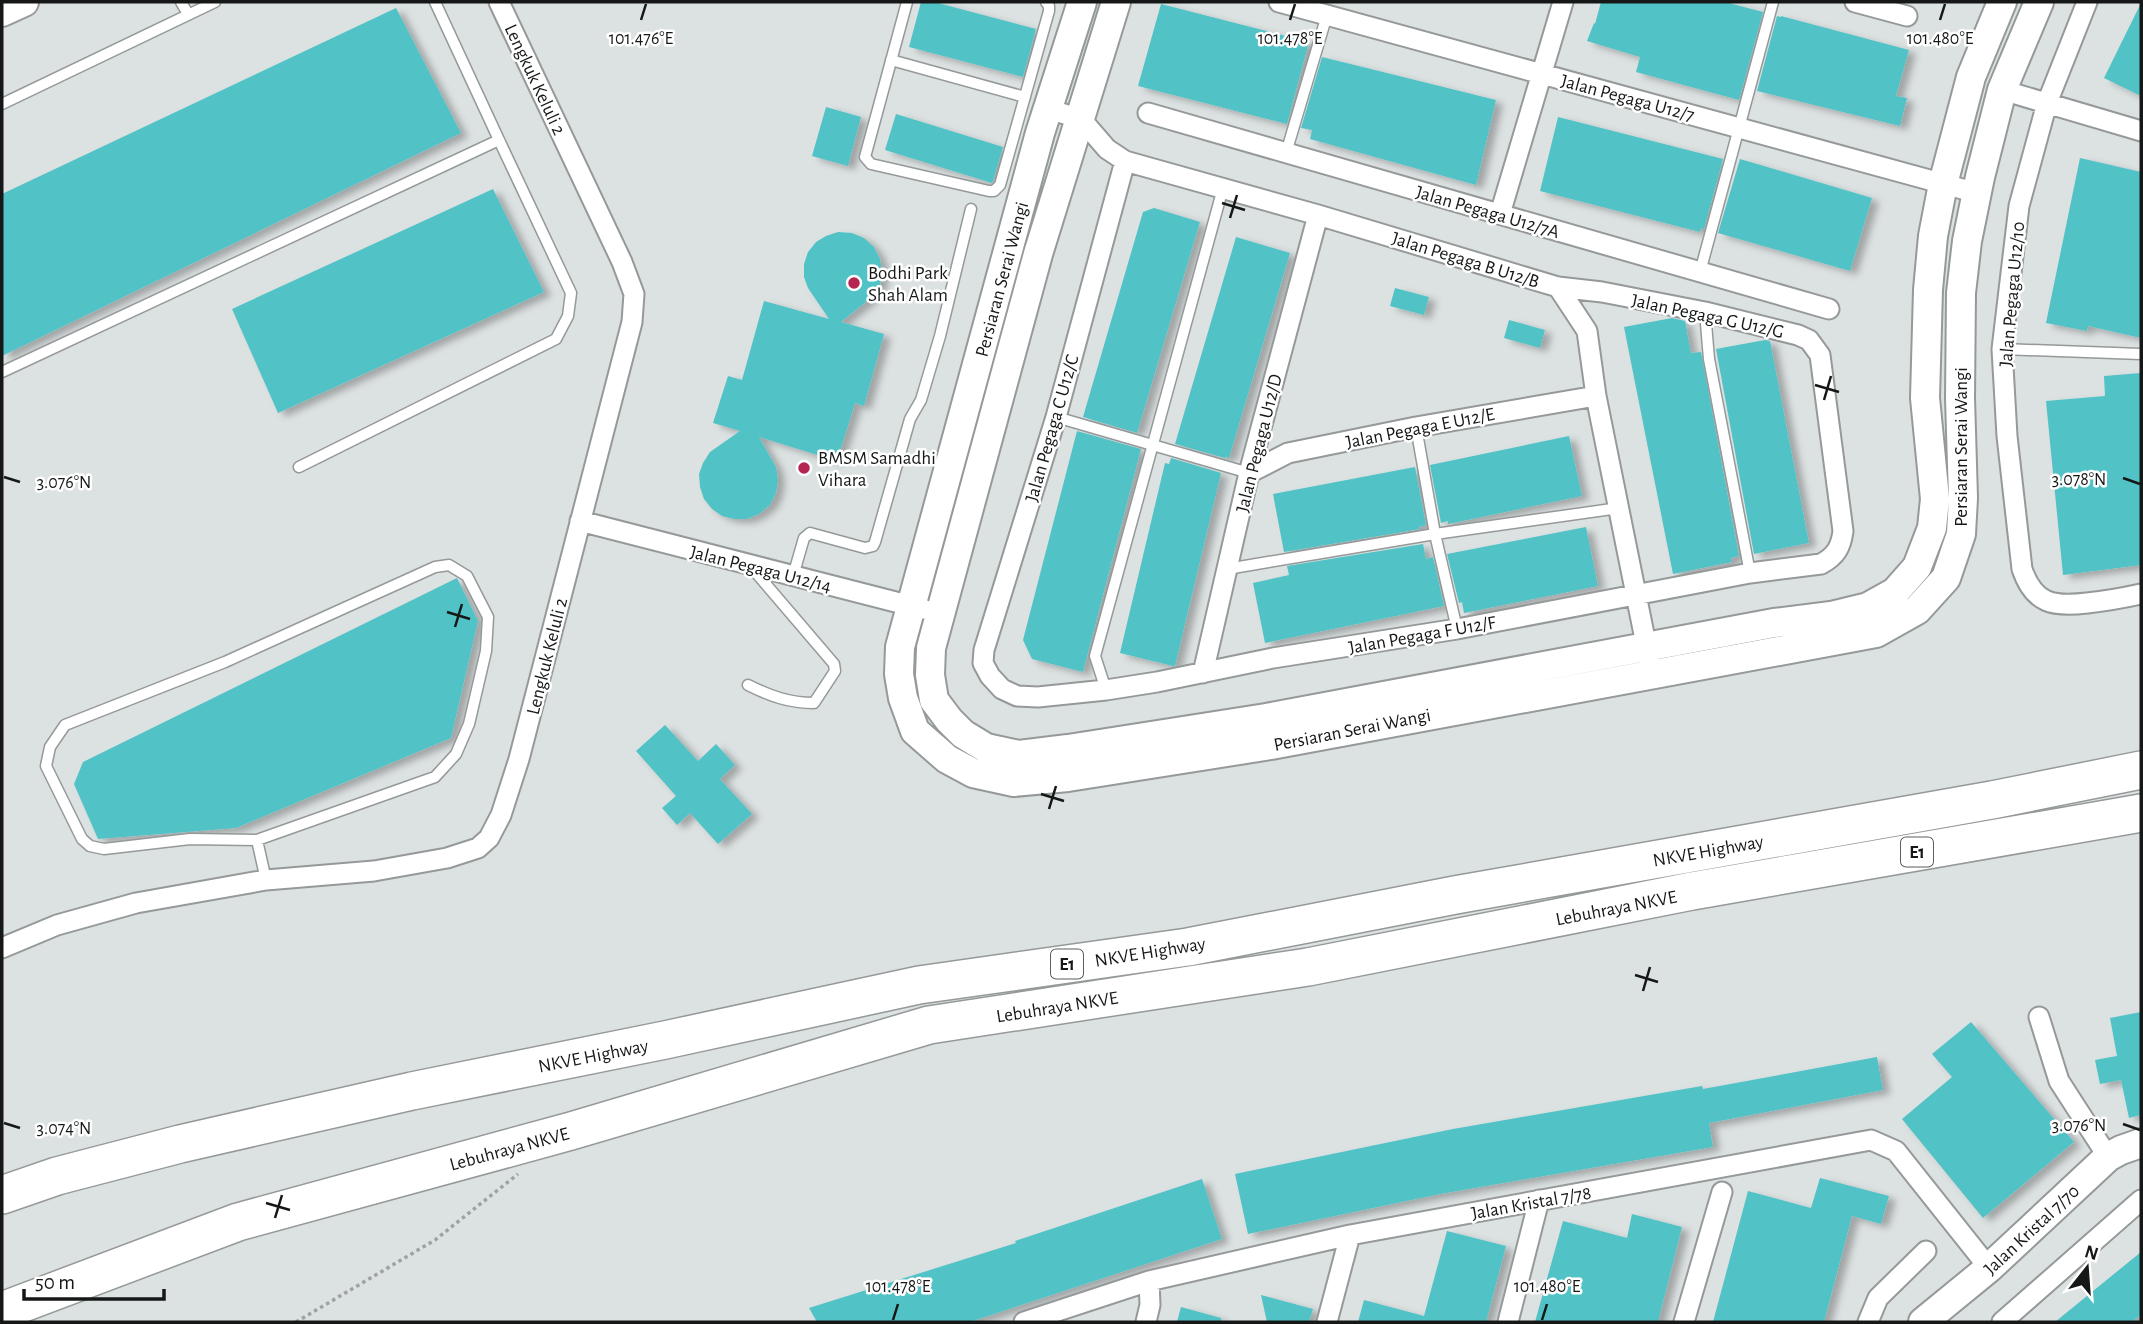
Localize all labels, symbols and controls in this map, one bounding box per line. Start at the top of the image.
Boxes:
street label: Lengkuk Keluli 2 [501,21,569,138]
text: 101.476°E [609,30,674,48]
text: 101.478°E [1258,30,1323,48]
text: 101.480°E [1907,30,1974,48]
street label: Jalan Pegaga U12/7 [1559,72,1696,125]
street label: Jalan Pegaga U12/7A [1414,183,1561,242]
street label: Persiaran Serai Wangi [973,200,1032,359]
street label: Jalan Pegaga U12/10 [1997,221,2028,368]
street label: Jalan Pegaga B U12/B [1390,229,1541,292]
place label: Bodhi Park Shah Alam [868,264,948,305]
marker: Bodhi Park Shah Alam [846,275,862,291]
street label: Jalan Pegaga G U12/G [1630,291,1786,342]
street label: Jalan Pegaga C U12/C [1022,352,1083,504]
street label: Persiaran Serai Wangi [1952,367,1971,527]
street label: Jalan Pegaga U12/D [1233,372,1286,514]
street label: Jalan Pegaga E U12/E [1344,405,1496,452]
place label: BMSM Samadhi Vihara [818,449,936,490]
marker: BMSM Samadhi Vihara [796,460,812,476]
text: 3.078°N [2052,471,2106,489]
text: 3.076°N [37,474,91,492]
street label: Jalan Pegaga U12/14 [688,543,833,596]
street label: Lengkuk Keluli 2 [524,596,571,717]
street label: Jalan Pegaga F U12/F [1347,613,1498,658]
street label: Persiaran Serai Wangi [1272,706,1432,755]
street label: NKVE Highway [1652,832,1765,871]
road number: E1 [1901,838,1933,866]
street label: Lebuhraya NKVE [1554,887,1678,930]
street label: NKVE Highway [1093,934,1207,971]
road number: E1 [1051,950,1083,979]
street label: Lebuhraya NKVE [995,988,1119,1026]
street label: NKVE Highway [537,1036,650,1076]
text: 3.076°N [2052,1117,2106,1135]
text: 3.074°N [37,1120,91,1138]
street label: Lebuhraya NKVE [448,1124,571,1175]
street label: Jalan Kristal 7/70 [1981,1181,2083,1279]
street label: Jalan Kristal 7/78 [1470,1184,1593,1223]
north arrow [2052,1233,2122,1303]
text: N [2082,1242,2101,1264]
scale bar [24,1258,164,1302]
text: 50 m [35,1272,75,1293]
text: 101.478°E [866,1278,931,1296]
text: 101.480°E [1514,1278,1581,1296]

